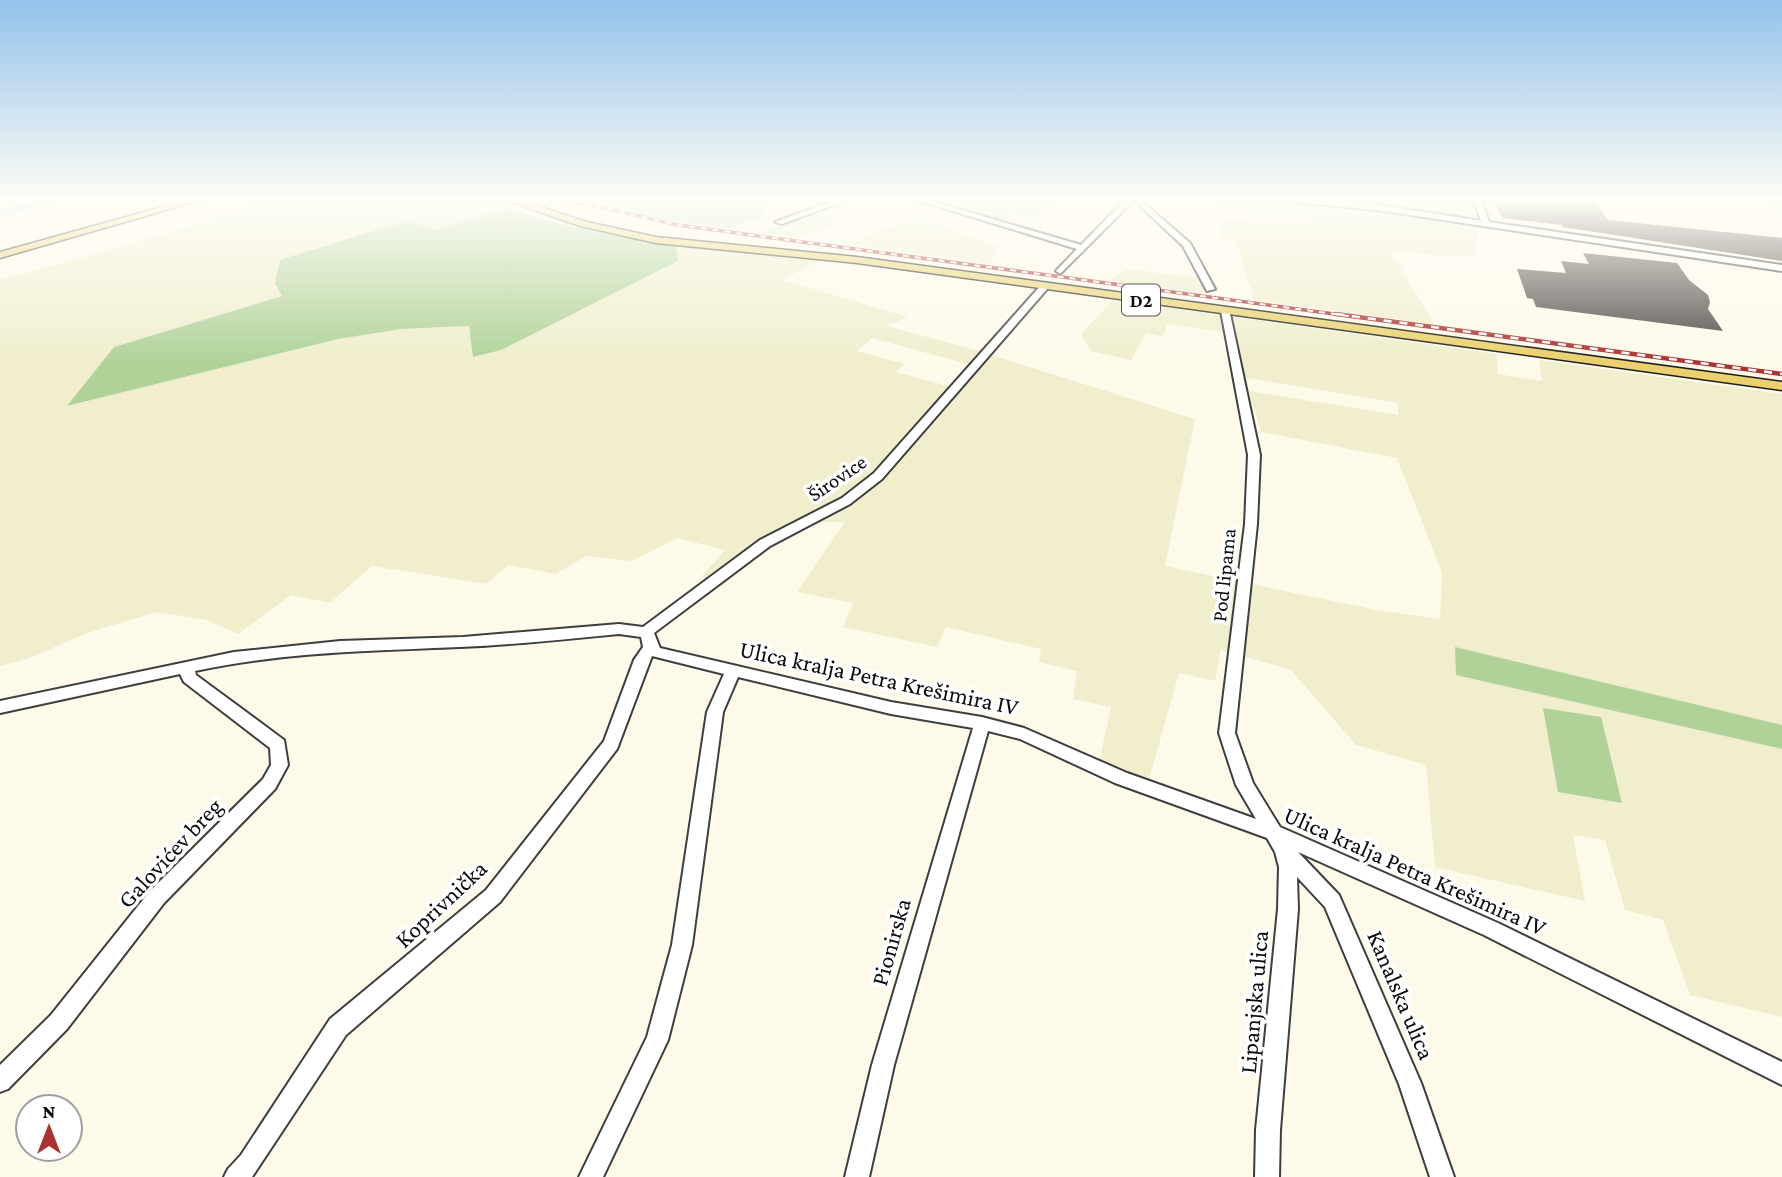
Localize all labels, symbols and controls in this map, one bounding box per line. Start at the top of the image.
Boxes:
road number: D2 [1122,284,1160,316]
street label: Širovice [803,450,871,506]
street label: Pod lipama [1207,527,1241,623]
street label: Ulica kralja Petra Krešimira IV [737,635,1021,720]
street label: Galovićev breg [112,792,228,913]
street label: Ulica kralja Petra Krešimira IV [1280,800,1551,941]
street label: Koprivnička [389,854,492,953]
street label: Pionirska [865,895,916,989]
street label: Kanalska ulica [1362,926,1441,1063]
street label: Lipanjska ulica [1234,929,1273,1075]
north arrow [14,1093,84,1163]
text: N [43,1101,56,1122]

